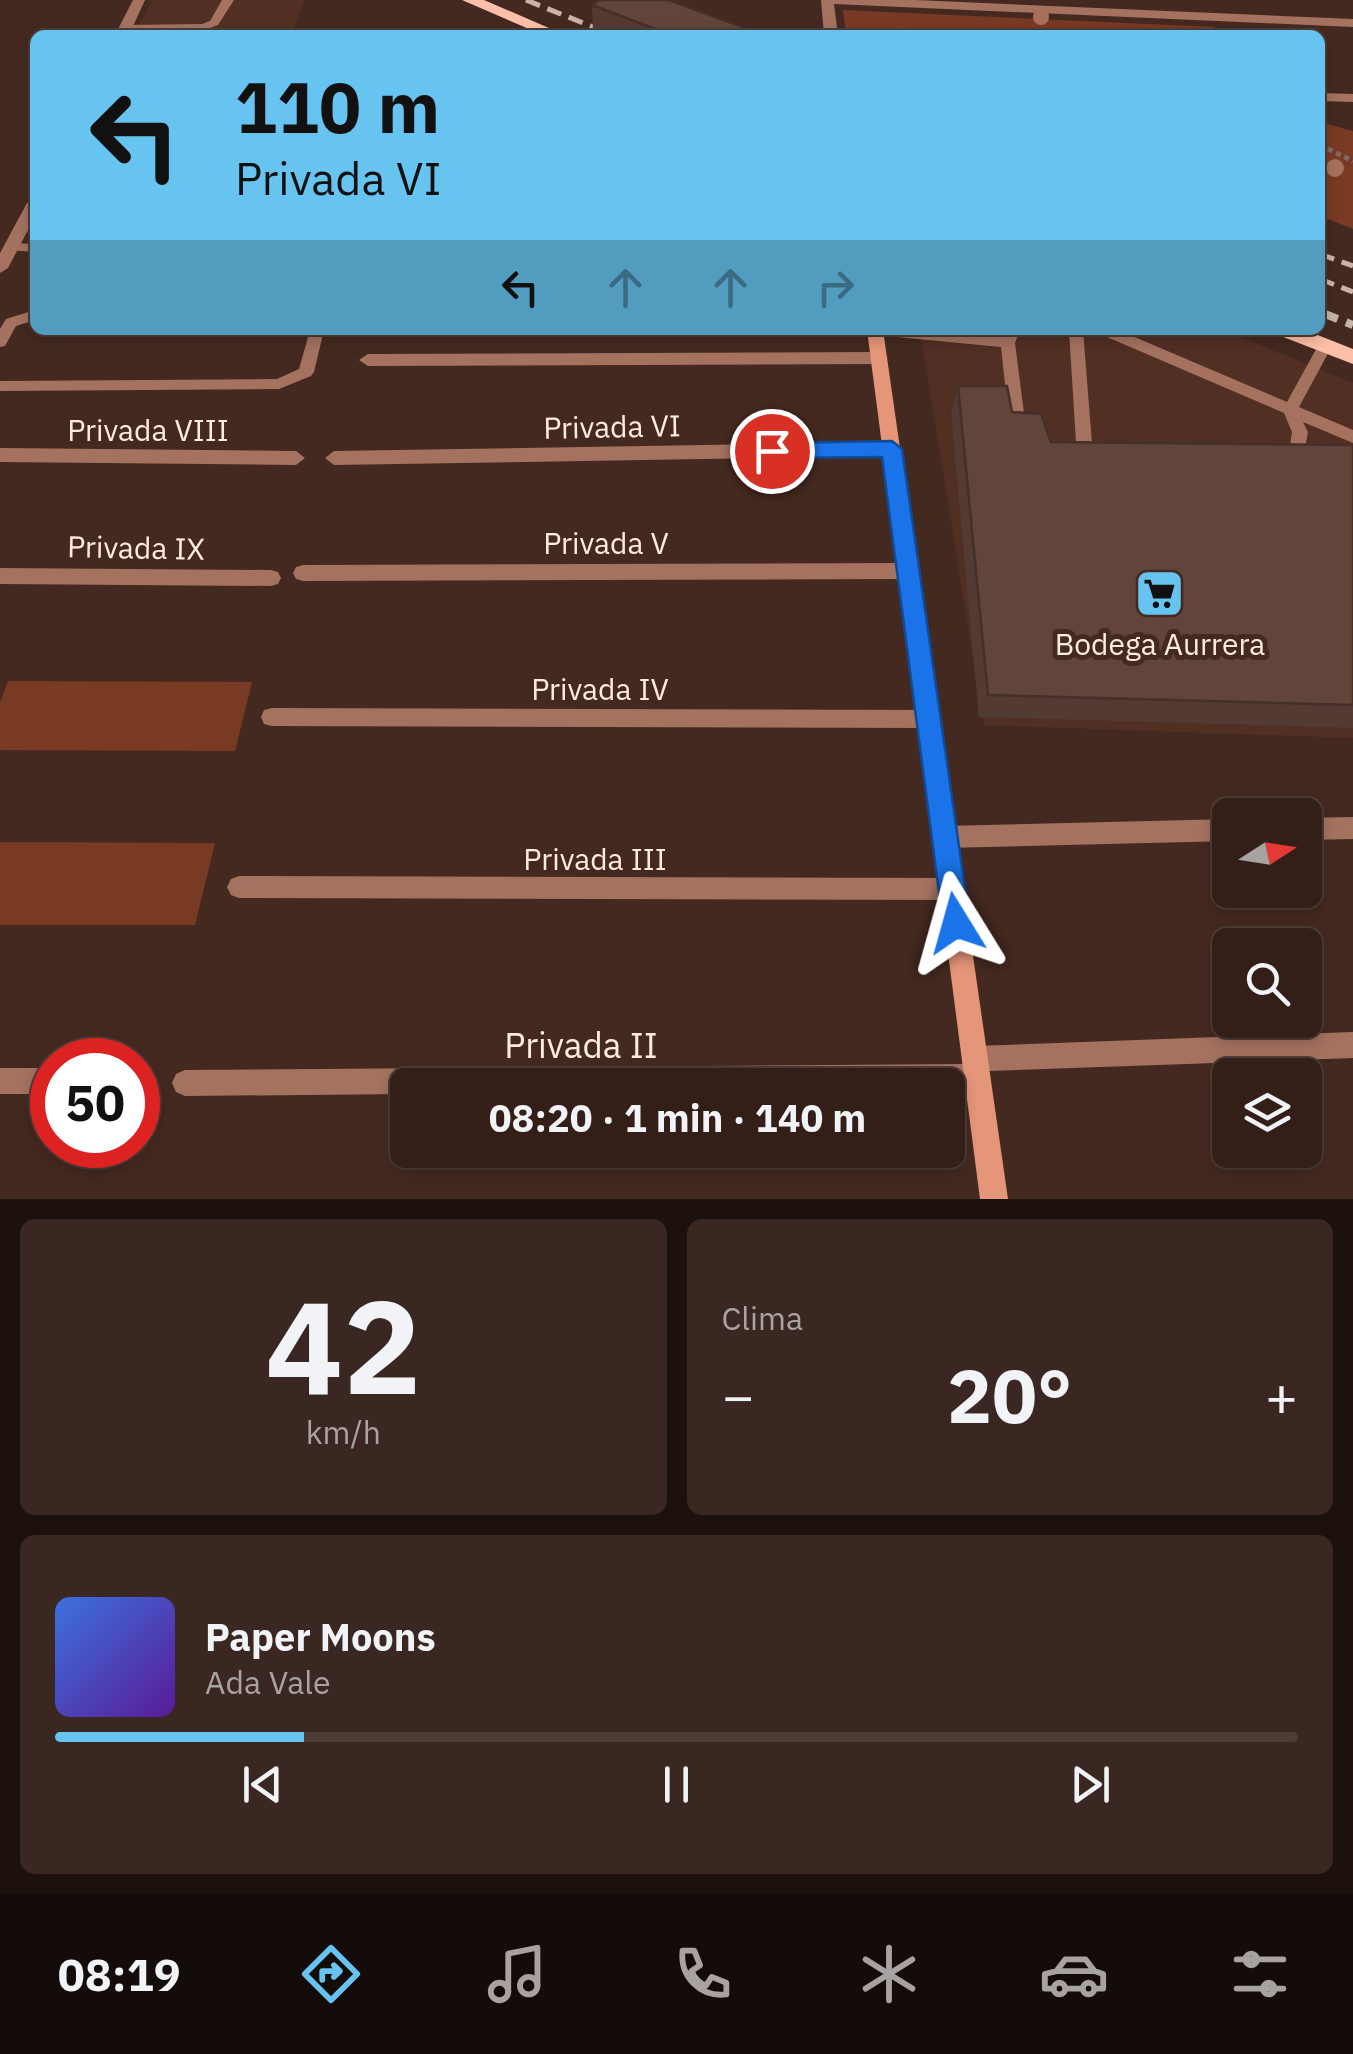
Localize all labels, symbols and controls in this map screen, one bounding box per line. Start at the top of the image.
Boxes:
text: 110 m [235,61,440,152]
icon: left [70,70,200,200]
text: Privada VI [235,149,442,207]
icon: left [493,260,548,315]
icon: ahead [598,260,653,315]
icon: ahead [703,260,758,315]
icon: right [808,260,863,315]
street label: Privada VI [543,405,681,447]
pin [730,409,815,494]
street label: Privada VIII [67,410,229,449]
icon: arrive [745,424,800,479]
street label: Privada V [543,523,669,562]
street label: Privada IX [67,526,205,568]
supermarket icon: Bodega Aurrera [1134,568,1186,620]
place label: Bodega Aurrera [1055,624,1265,663]
street label: Privada IV [531,669,669,708]
north arrow [1212,798,1322,908]
map controls [1212,798,1322,1168]
street label: Privada III [523,839,667,878]
position arrow [904,871,1008,975]
button: search [1212,928,1322,1038]
street label: Privada II [504,1022,658,1068]
speed limit sign: 50 [30,1038,160,1168]
button: layers [1212,1058,1322,1168]
text: 08:20 · 1 min · 140 m [489,1093,866,1142]
text: 42 [265,1261,421,1430]
text: Clima [722,1297,803,1339]
text: 20° [947,1346,1072,1444]
text: − [722,1360,755,1431]
text: + [1265,1360,1298,1431]
text: km/h [306,1411,381,1453]
text: Paper Moons [205,1612,436,1661]
text: Ada Vale [205,1661,331,1703]
icon: previous [235,1757,290,1812]
icon: pause [649,1757,704,1812]
icon: next [1063,1757,1118,1812]
icon: directions [296,1939,366,2009]
icon: music [482,1939,552,2009]
icon: phone [668,1939,738,2009]
icon: climate [854,1939,924,2009]
icon: car [1039,1939,1109,2009]
icon: filters [1225,1939,1295,2009]
text: 08:19 [58,1945,181,2003]

